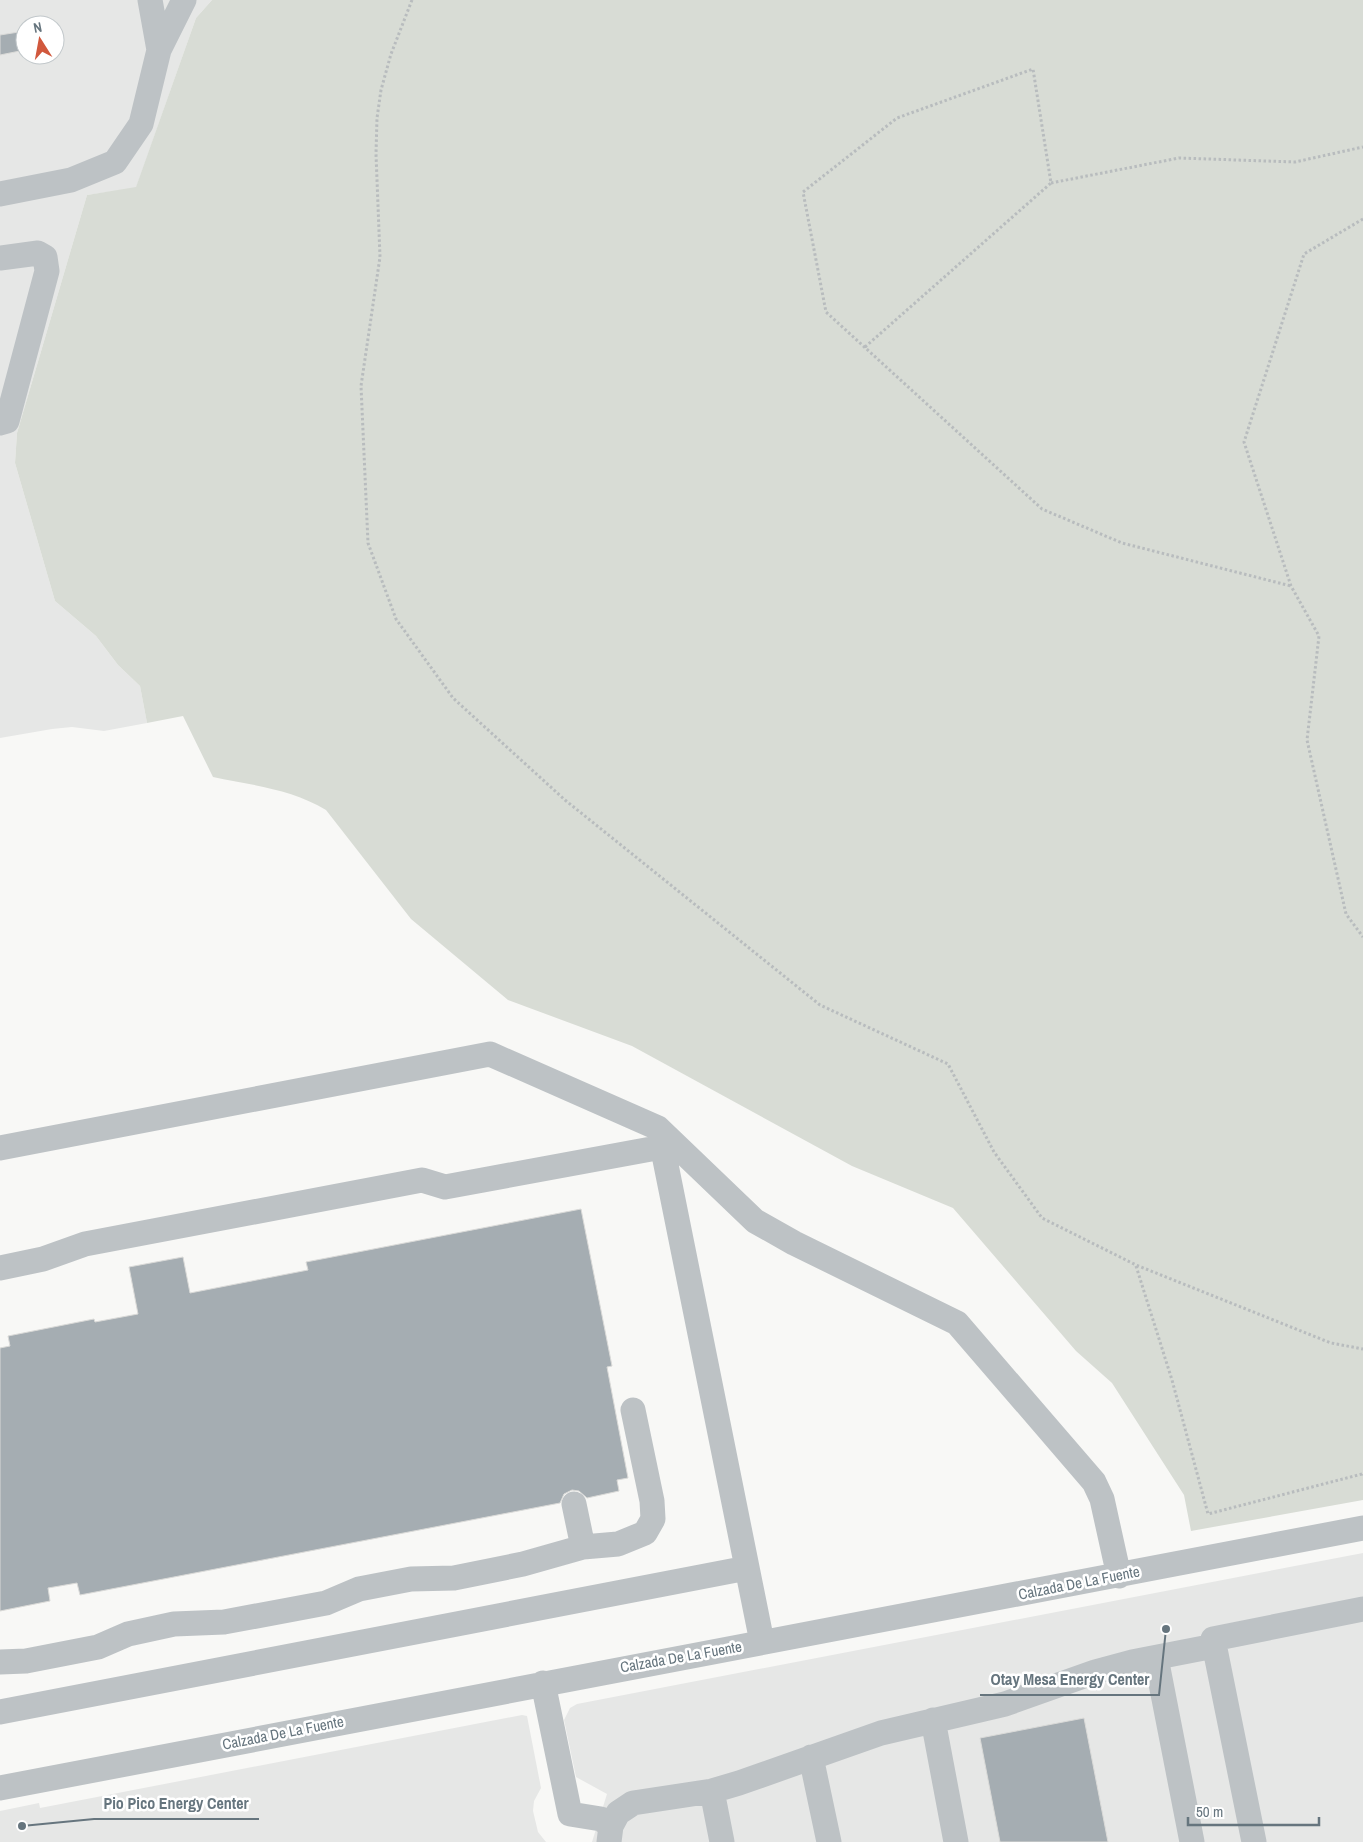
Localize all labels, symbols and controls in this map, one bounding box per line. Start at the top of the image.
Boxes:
north arrow [15,15,65,65]
text: N [32,18,43,37]
street label: Calzada De La Fuente [1016,1560,1141,1605]
street label: Calzada De La Fuente [618,1635,743,1678]
callout: Otay Mesa Energy Center [980,1664,1159,1695]
text: Otay Mesa Energy Center [991,1668,1150,1690]
street label: Calzada De La Fuente [220,1710,345,1755]
callout: Pio Pico Energy Center [94,1788,259,1819]
text: Pio Pico Energy Center [103,1792,249,1814]
scale bar [1188,1794,1319,1826]
text: 50 m [1196,1801,1223,1822]

